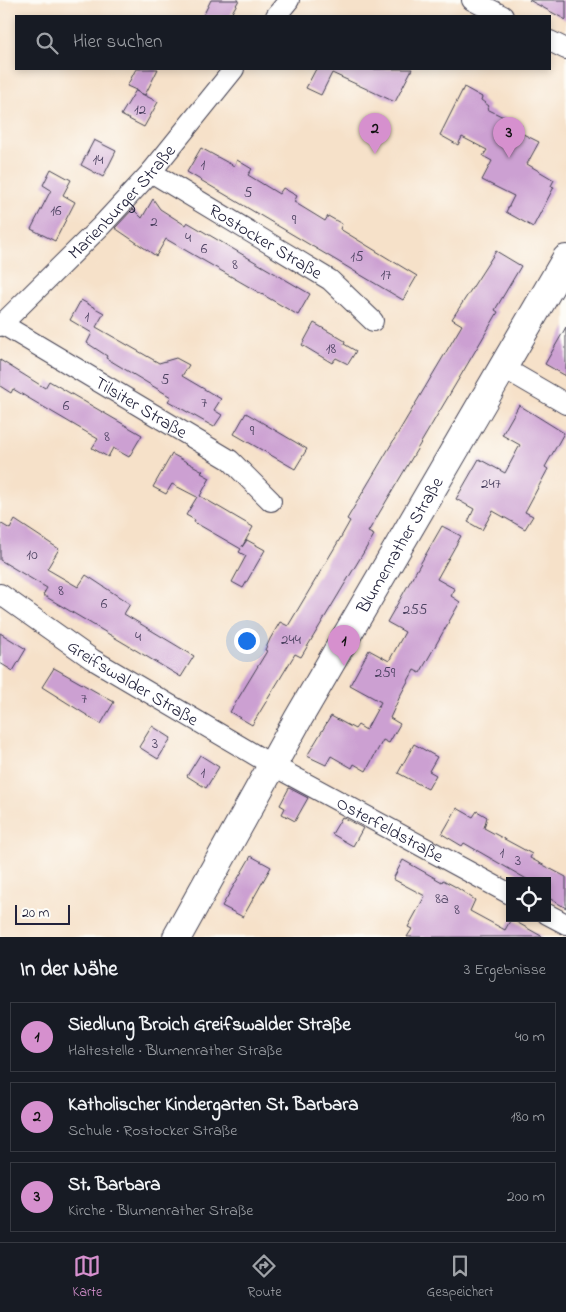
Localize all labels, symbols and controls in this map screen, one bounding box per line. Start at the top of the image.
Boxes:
search box [15,15,551,70]
icon: search [33,29,61,57]
text: Hier suchen [73,29,162,56]
house number: 12 [134,99,147,121]
pin: 2 [359,113,391,154]
pin: 3 [493,117,525,158]
street label: Marienburger Straße [63,139,184,266]
house number: 14 [93,149,103,171]
house number: 1 [201,154,206,176]
house number: 5 [244,182,253,204]
street label: Rostocker Straße [203,199,327,288]
house number: 16 [50,200,62,222]
house number: 9 [292,209,297,231]
house number: 2 [150,211,158,233]
house number: 4 [185,227,191,249]
house number: 6 [201,238,208,260]
house number: 15 [350,246,364,268]
house number: 8 [232,254,238,276]
house number: 17 [381,264,391,286]
house number: 1 [85,306,90,328]
house number: 18 [326,338,337,360]
house number: 5 [161,369,170,391]
street label: Tilsiter Straße [89,371,192,447]
house number: 7 [201,392,207,414]
house number: 6 [63,395,70,417]
house number: 9 [250,420,255,442]
house number: 8 [104,426,110,448]
street label: Blumenrather Straße [351,472,452,620]
house number: 247 [481,473,501,495]
house number: 10 [26,544,38,566]
house number: 8 [58,580,64,602]
house number: 6 [101,593,108,615]
house number: 255 [403,599,428,621]
pin: 1 [328,625,360,666]
house number: 4 [135,626,141,648]
your location [234,628,260,654]
house number: 244 [281,629,301,651]
street label: Greifswalder Straße [61,634,203,734]
house number: 259 [375,662,396,684]
house number: 7 [81,688,87,710]
house number: 3 [152,733,158,755]
house number: 1 [201,762,206,784]
street label: Osterfeldstraße [331,791,448,871]
house number: 1 [500,842,505,864]
house number: 3 [515,850,521,872]
map controls [506,877,551,922]
button: locate [506,877,551,922]
house number: 8a [435,888,449,910]
house number: 8 [454,899,460,921]
scale bar [15,902,70,925]
text: 20 m [22,903,49,924]
text: In der Nähe [20,955,118,985]
text: 3 Ergebnisse [464,958,546,982]
text: Siedlung Broich Greifswalder Straße [68,1012,351,1039]
text: 1 [34,1025,40,1049]
text: 40 m [515,1025,545,1049]
text: Haltestelle · Blumenrather Straße [68,1039,282,1063]
text: Katholischer Kindergarten St. Barbara [68,1092,358,1119]
text: 2 [33,1105,41,1129]
text: 180 m [511,1105,545,1129]
text: Schule · Rostocker Straße [68,1119,237,1143]
text: St. Barbara [68,1172,161,1199]
text: 3 [34,1185,40,1209]
text: 200 m [507,1185,545,1209]
text: Kirche · Blumenrather Straße [68,1199,253,1223]
tab: Karte [73,1252,102,1303]
tab: Route [247,1252,281,1303]
tab: Gespeichert [427,1252,493,1303]

